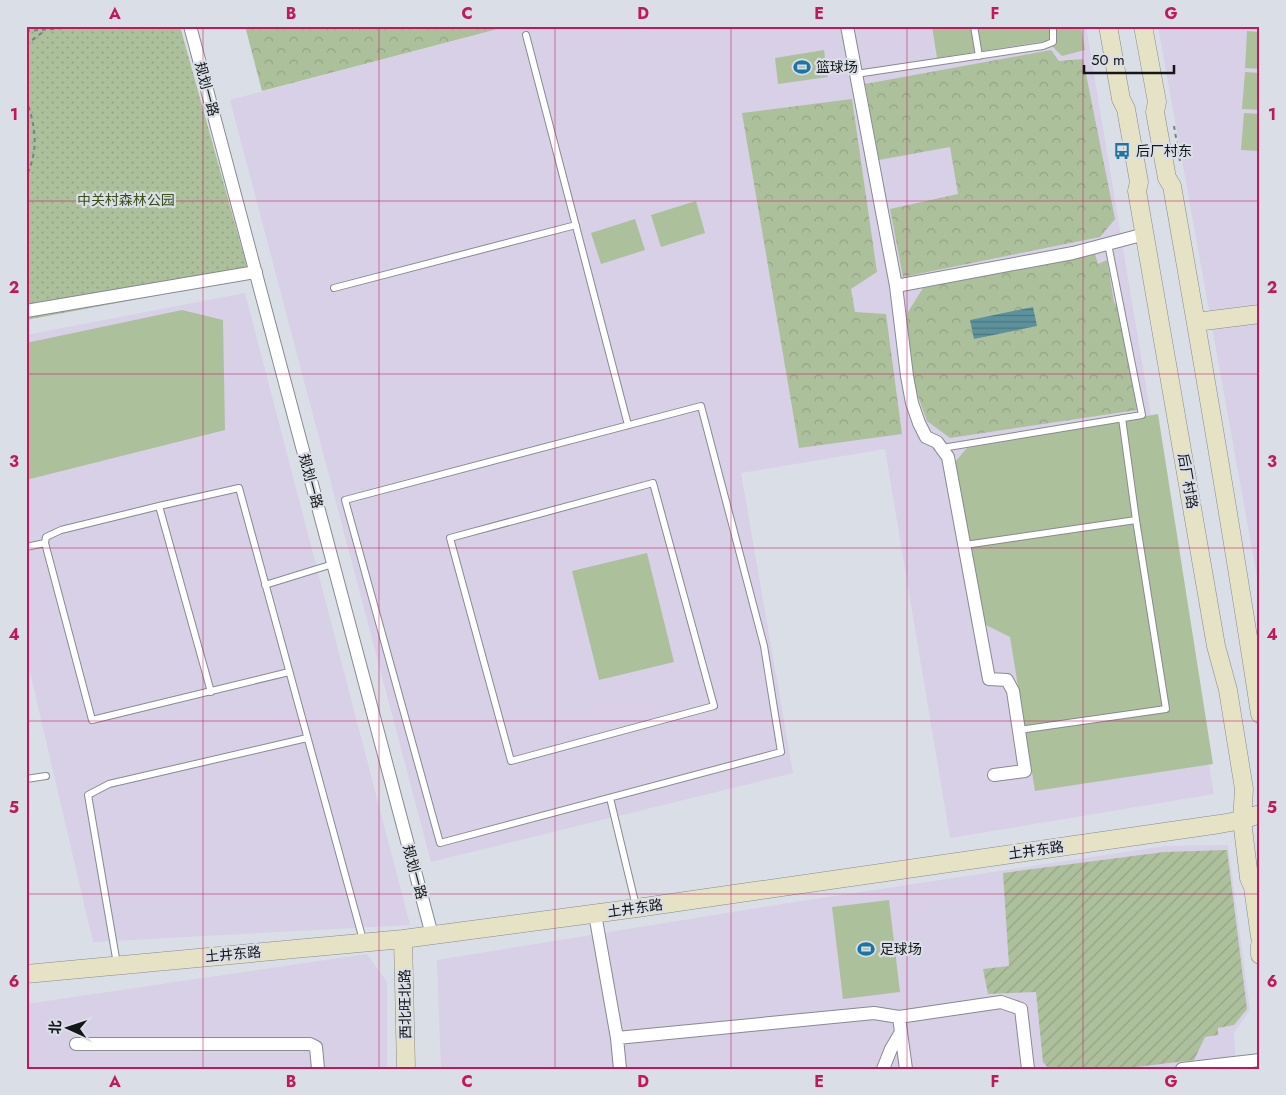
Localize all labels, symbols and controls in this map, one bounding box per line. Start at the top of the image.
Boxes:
text: A [108,2,121,25]
text: B [286,2,296,25]
text: C [461,2,473,25]
text: D [637,2,649,25]
text: E [814,2,824,25]
text: F [991,2,999,25]
text: G [1164,2,1178,25]
scale bar [1084,42,1174,74]
text: 50 m [1091,49,1125,71]
sports icon: 篮球场 [792,57,812,77]
place label: 篮球场 [816,57,858,77]
street label: 规划一路 [190,59,224,119]
text: 1 [10,103,18,126]
text: 1 [1268,103,1276,126]
bus stop icon: 后厂村东 [1112,141,1132,161]
place label: 后厂村东 [1136,141,1192,161]
park label: 中关村森林公园 [77,190,175,210]
text: 2 [9,276,19,299]
text: 2 [1267,276,1277,299]
text: 3 [9,450,19,473]
text: 3 [1267,450,1277,473]
street label: 规划一路 [294,451,328,511]
street label: 后厂村路 [1173,452,1203,510]
text: 4 [8,623,20,646]
text: 4 [1266,623,1278,646]
text: 5 [9,796,19,819]
text: 5 [1267,796,1277,819]
street label: 土井东路 [1007,836,1065,864]
street label: 规划一路 [398,842,432,902]
street label: 土井东路 [606,894,664,922]
sports icon: 足球场 [856,939,876,959]
place label: 足球场 [880,939,922,959]
street label: 土井东路 [204,942,262,966]
street label: 西北旺北路 [394,969,416,1039]
text: 6 [9,970,19,993]
text: 6 [1267,970,1277,993]
north arrow [42,1002,92,1052]
text: 北 [45,1020,65,1035]
text: A [108,1070,121,1093]
text: B [286,1070,296,1093]
text: C [461,1070,473,1093]
text: D [637,1070,649,1093]
text: E [814,1070,824,1093]
text: F [991,1070,999,1093]
text: G [1164,1070,1178,1093]

